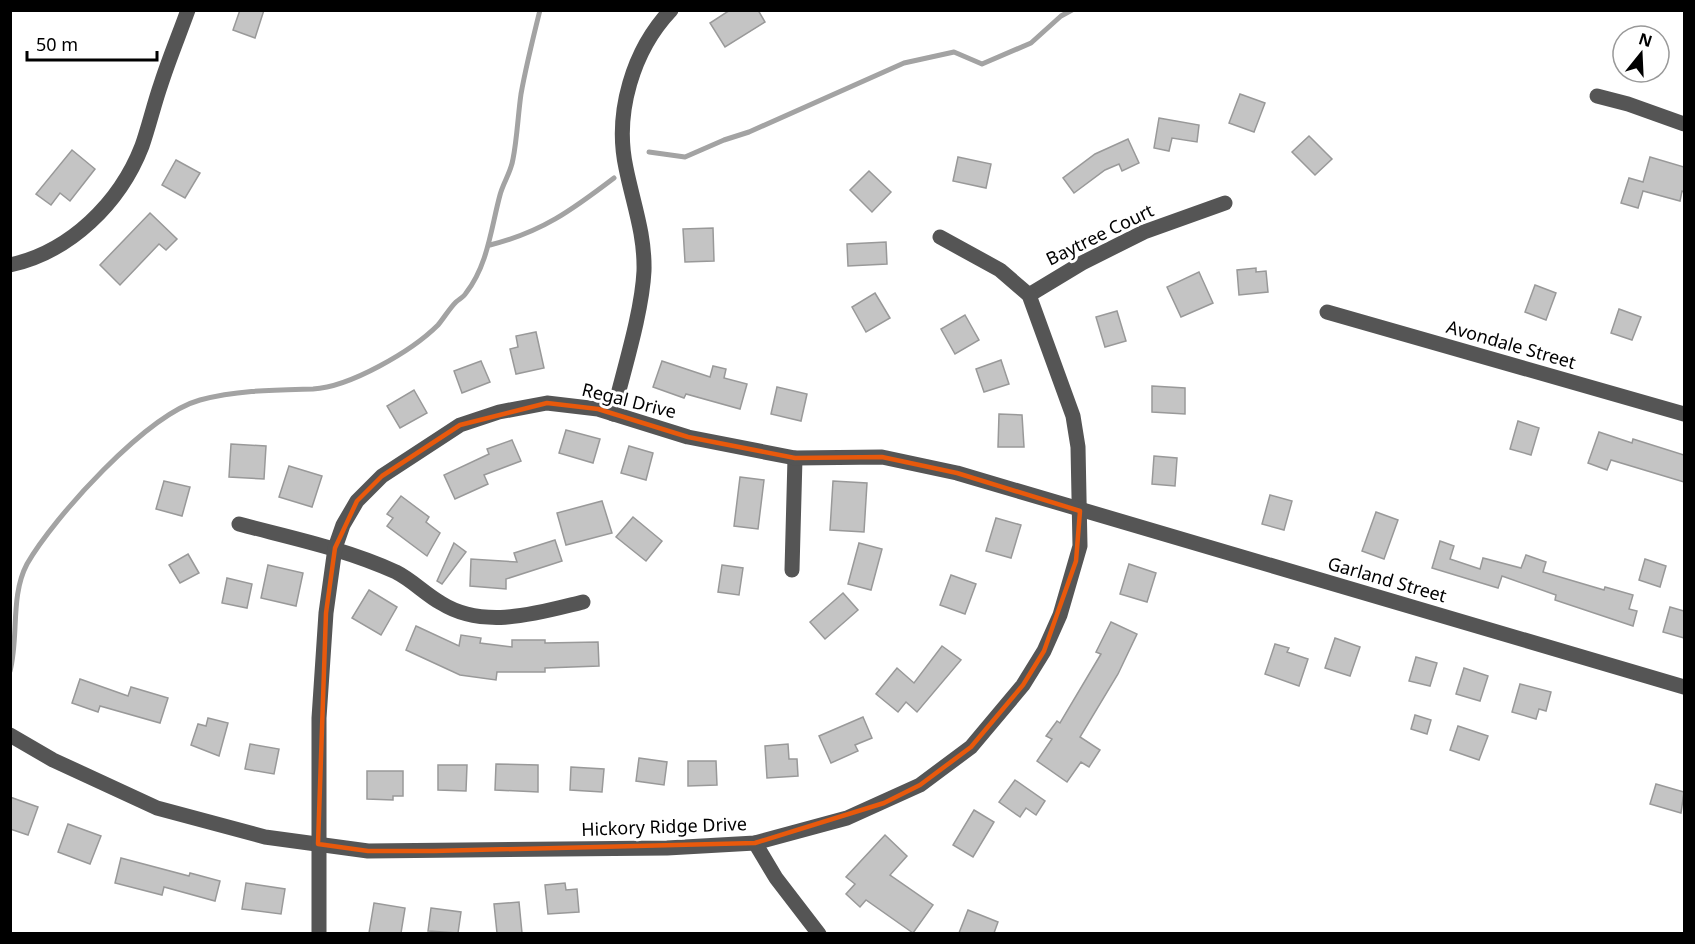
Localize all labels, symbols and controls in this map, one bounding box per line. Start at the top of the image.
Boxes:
scale bar [27,24,158,62]
north arrow [1611,24,1671,84]
text: N [1636,27,1655,52]
text: 50 m [36,32,78,56]
street label: Baytree Court [1042,197,1158,271]
street label: Avondale Street [1444,314,1579,374]
street label: Regal Drive [580,377,679,423]
street label: Garland Street [1325,551,1450,608]
street label: Hickory Ridge Drive [581,811,747,841]

